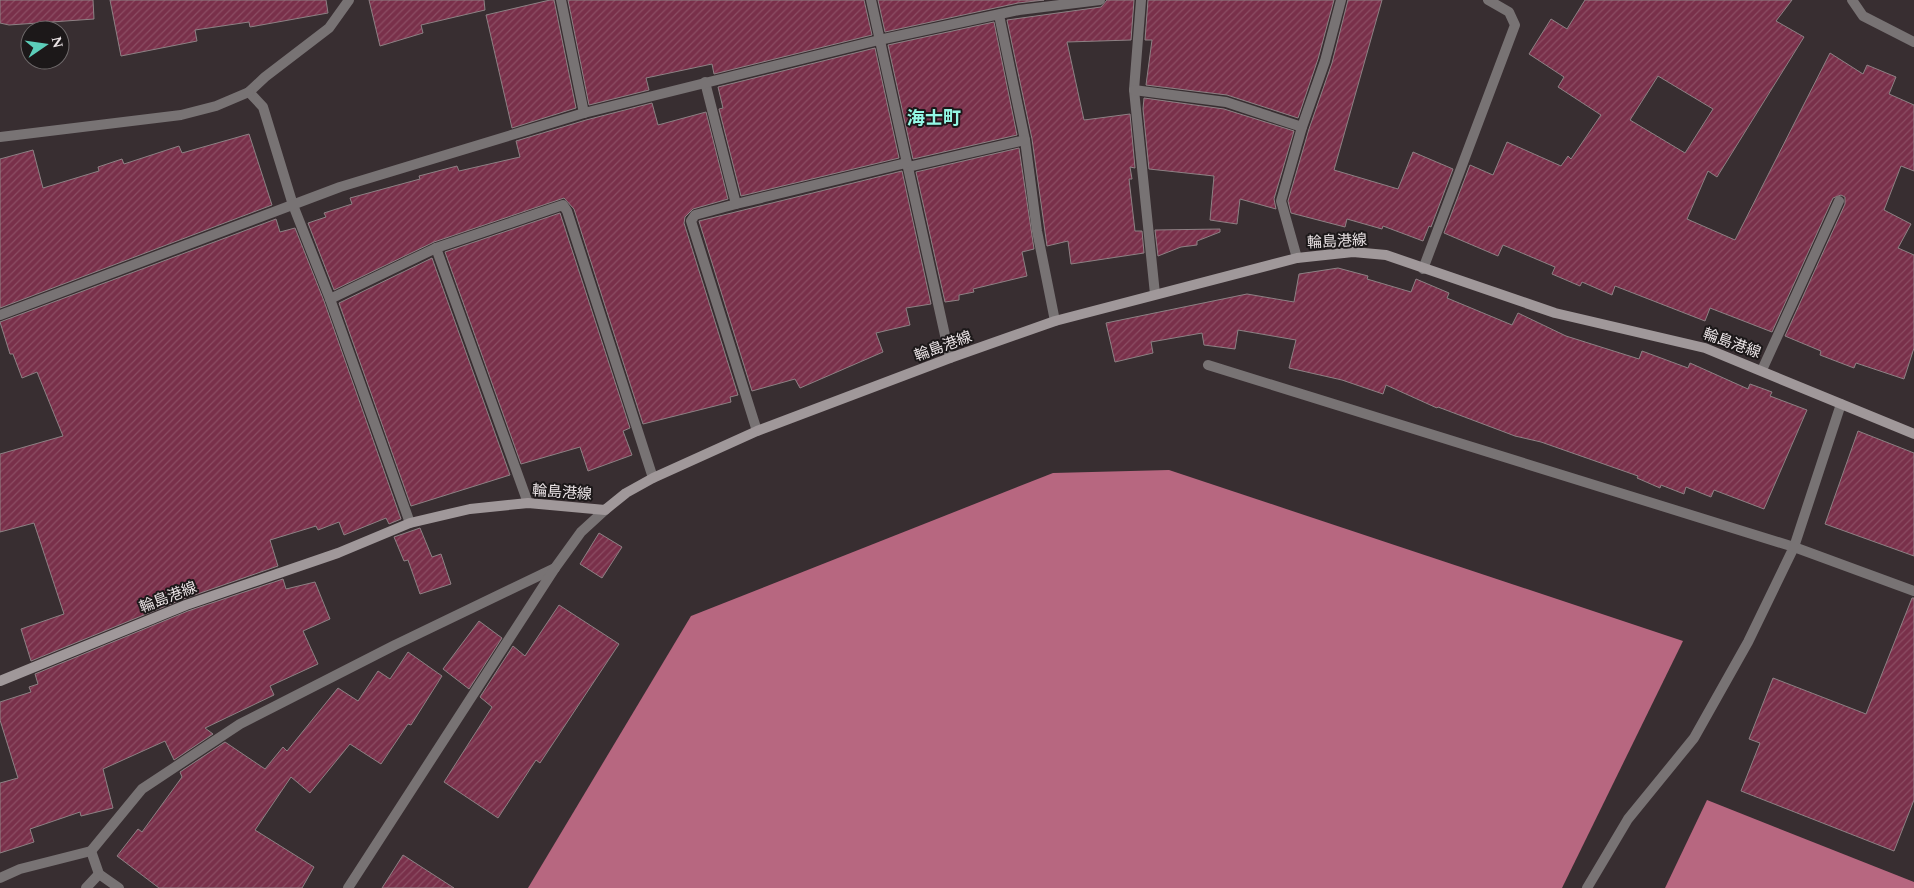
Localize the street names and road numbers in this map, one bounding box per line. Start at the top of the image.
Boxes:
street label: 輪島港線 [1306,228,1368,255]
street label: 輪島港線 [1700,322,1764,365]
street label: 輪島港線 [911,325,975,368]
street label: 輪島港線 [531,479,593,506]
street label: 輪島港線 [136,576,200,619]

